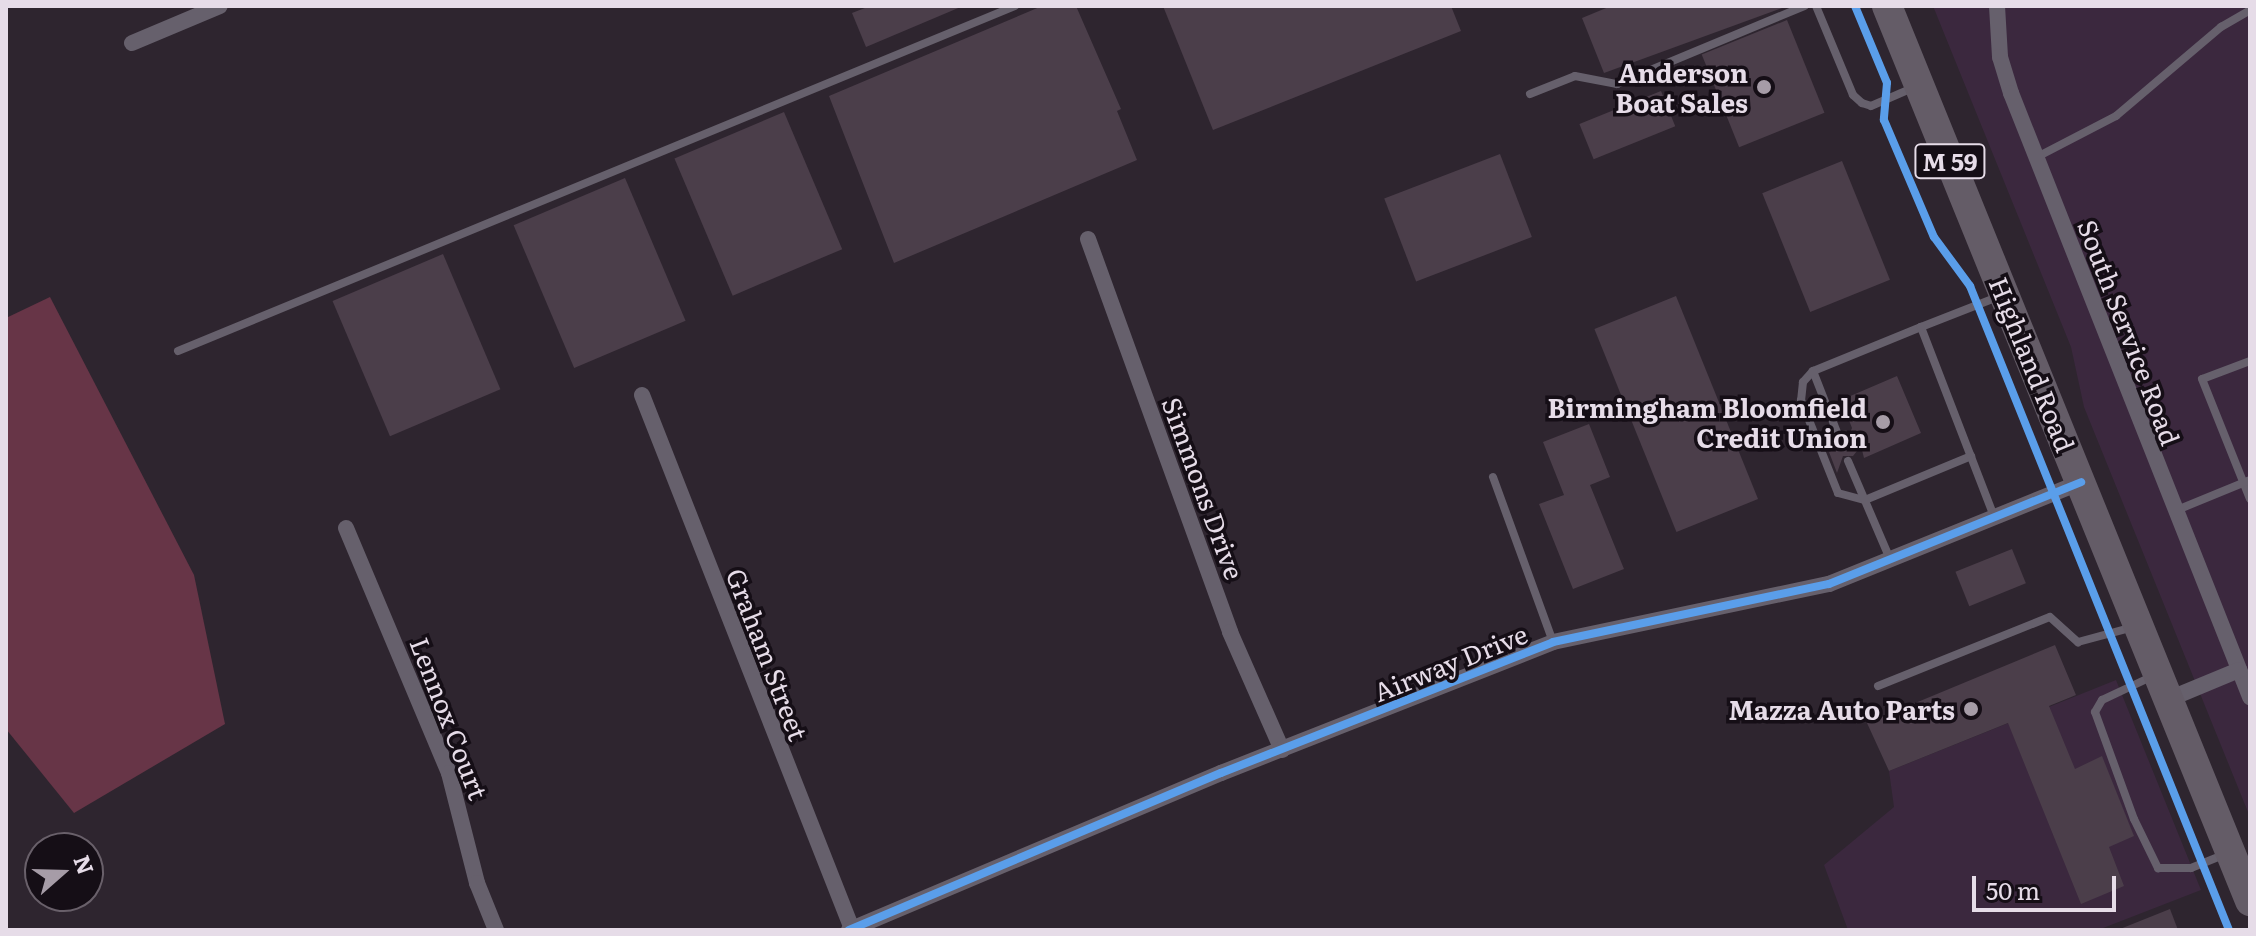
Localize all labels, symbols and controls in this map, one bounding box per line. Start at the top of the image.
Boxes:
place label: Anderson Boat Sales [1615,56,1748,118]
marker: Anderson Boat Sales [1755,78,1773,96]
road number: M 59 [1914,141,1986,181]
street label: South Service Road [2073,215,2187,449]
street label: Highland Road [1984,272,2082,456]
place label: Birmingham Bloomfield Credit Union [1548,391,1867,452]
street label: Simmons Drive [1157,393,1251,583]
marker: Birmingham Bloomfield Credit Union [1874,413,1892,431]
street label: Graham Street [721,564,815,744]
street label: Airway Drive [1368,617,1532,707]
street label: Lennox Court [405,633,495,803]
place label: Mazza Auto Parts [1729,693,1955,725]
marker: Mazza Auto Parts [1962,700,1980,718]
north arrow [24,832,104,912]
text: N [66,850,104,879]
scale bar [1976,860,2120,910]
text: 50 m [1986,872,2040,907]

